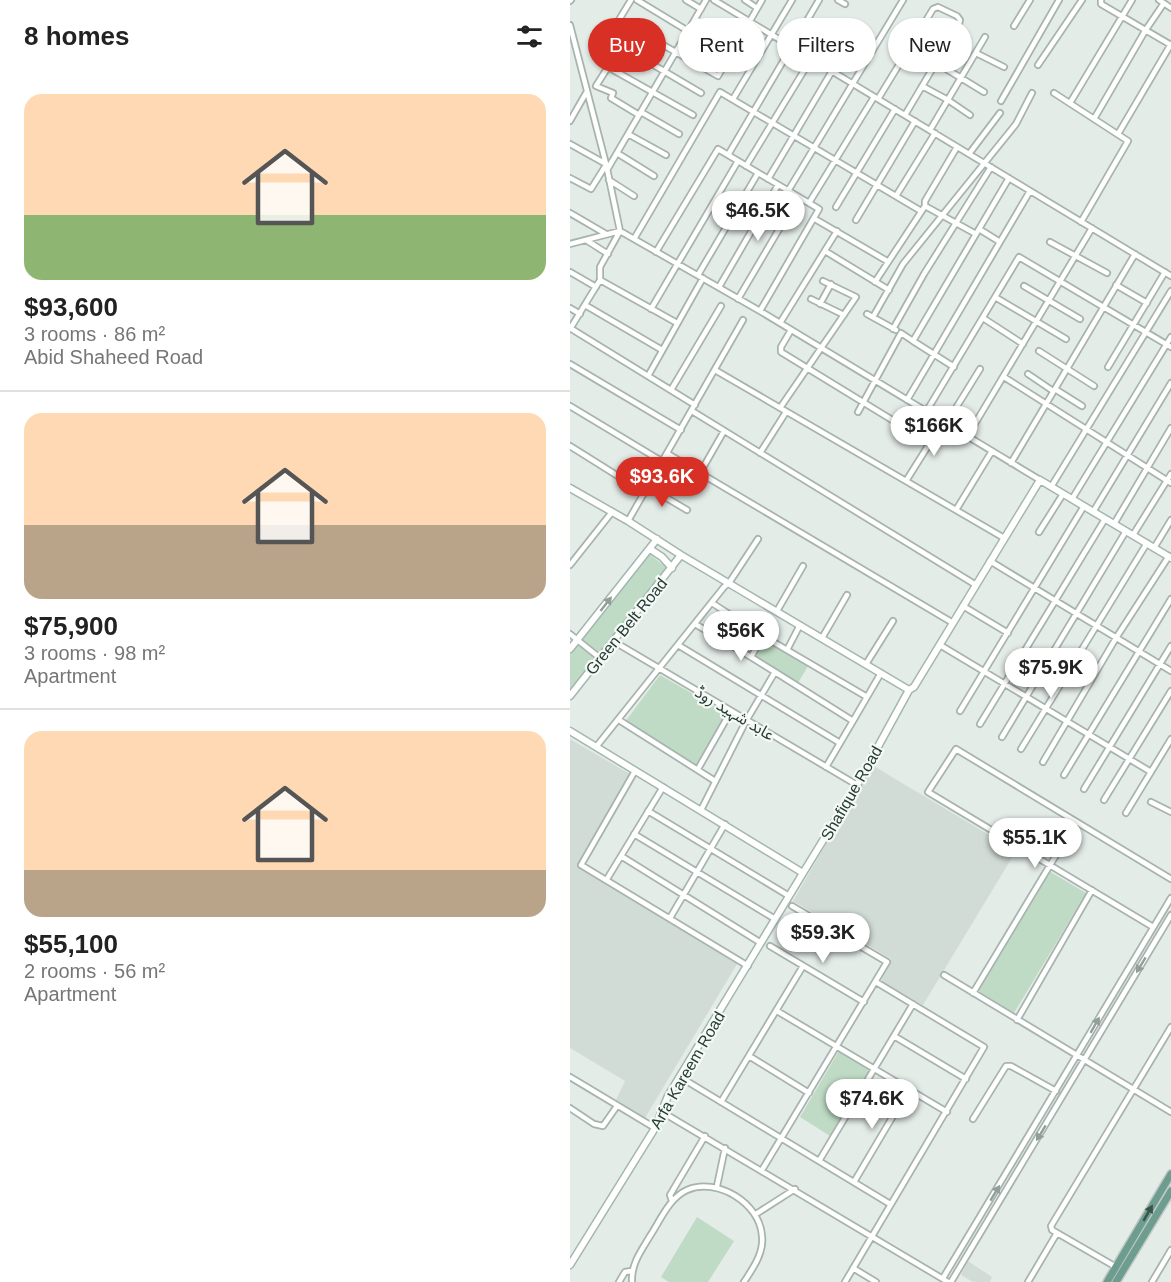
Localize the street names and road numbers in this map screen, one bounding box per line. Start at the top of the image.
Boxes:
street label: Green Belt Road [582,575,670,678]
street label: عابد شہید روڈ [691,683,778,745]
street label: Shafique Road [818,743,885,843]
street label: Arfa Kareem Road [647,1009,728,1132]

